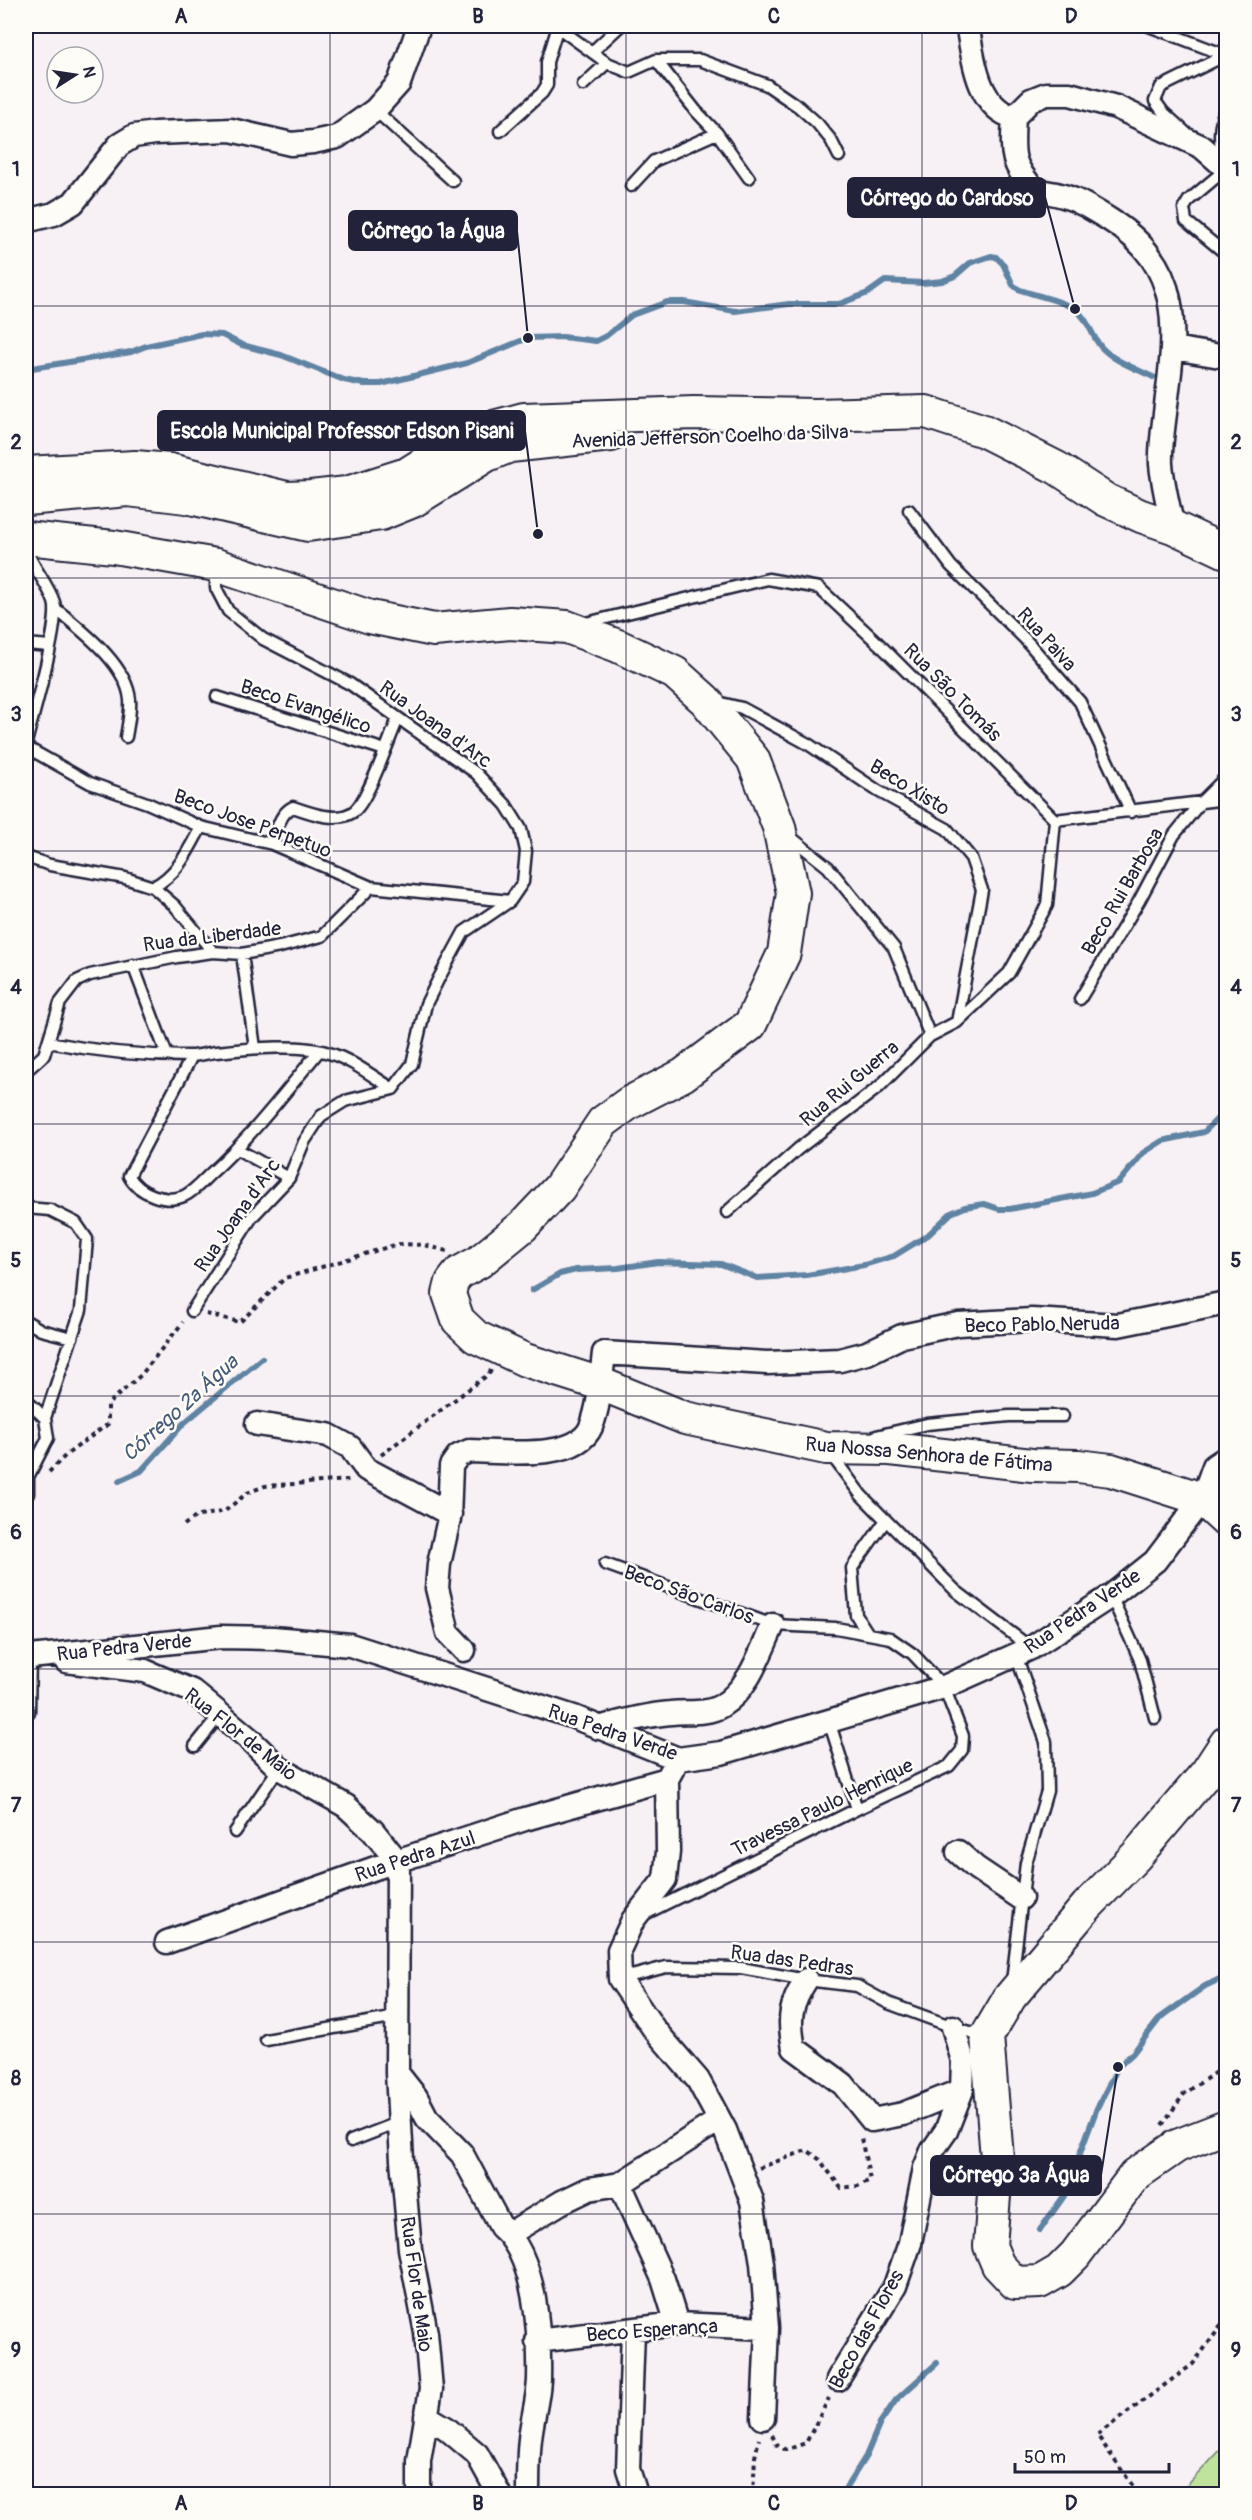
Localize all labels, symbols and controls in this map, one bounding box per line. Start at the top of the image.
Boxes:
text: A [175,4,188,29]
text: B [472,4,484,29]
text: C [768,4,780,29]
text: D [1065,4,1078,29]
north arrow [45,45,105,105]
text: N [78,65,100,80]
text: 1 [12,157,20,182]
text: 1 [1232,157,1240,182]
callout: Córrego do Cardoso [848,178,1045,217]
text: Córrego do Cardoso [860,185,1034,212]
callout: Córrego 1ª Água [349,211,517,250]
text: Córrego 1ª Água [361,217,505,245]
callout: Escola Municipal Professor Edson Pisani [158,411,525,450]
text: Escola Municipal Professor Edson Pisani [170,418,514,445]
street label: Avenida Jefferson Coelho da Silva [571,419,849,454]
text: 2 [10,430,22,455]
text: 2 [1230,430,1242,455]
street label: Rua Paiva [1011,602,1082,676]
street label: Rua São Tomás [898,638,1007,747]
street label: Beco Evangélico [237,674,375,739]
street label: Rua Joana d'Arc [374,675,497,774]
text: 3 [10,702,22,727]
text: 3 [1230,702,1242,727]
street label: Beco Xisto [865,754,955,821]
street label: Beco Jose Perpetuo [171,783,335,864]
street label: Beco Rui Barbosa [1076,823,1169,959]
street label: Rua da Liberdade [142,916,283,957]
text: 4 [10,975,22,1000]
text: 4 [1230,975,1242,1000]
street label: Rua Rui Guerra [795,1035,904,1132]
street label: Rua Joana d'Arc [189,1154,286,1277]
text: 5 [11,1248,22,1273]
text: 5 [1231,1248,1242,1273]
street label: Beco Pablo Neruda [964,1311,1120,1338]
water label: Córrego 2ª Água [117,1348,245,1468]
street label: Rua Nossa Senhora de Fátima [804,1431,1054,1478]
text: 6 [10,1520,22,1545]
text: 6 [1230,1520,1242,1545]
street label: Beco São Carlos [620,1559,757,1630]
street label: Rua Pedra Verde [1019,1563,1145,1660]
street label: Rua Pedra Verde [56,1628,193,1667]
street label: Rua Flor de Maio [179,1683,302,1786]
street label: Rua Pedra Verde [545,1699,681,1766]
street label: Travessa Paulo Henrique [727,1753,917,1862]
text: 7 [11,1793,22,1818]
text: 7 [1231,1793,1242,1818]
street label: Rua Pedra Azul [352,1825,478,1888]
street label: Rua das Pedras [729,1940,855,1981]
text: 8 [11,2066,21,2091]
text: 8 [1231,2066,1241,2091]
callout: Córrego 3ª Água [931,2156,1101,2195]
text: Córrego 3ª Água [943,2161,1090,2189]
street label: Rua Flor de Maio [395,2215,438,2354]
street label: Beco das Flores [824,2265,909,2393]
street label: Beco Esperança [585,2313,719,2348]
text: 9 [11,2338,21,2363]
text: 9 [1231,2338,1241,2363]
scale bar [1015,2436,1170,2474]
text: 50 m [1024,2446,1066,2469]
text: A [175,2491,188,2516]
text: B [472,2491,484,2516]
text: C [768,2491,780,2516]
text: D [1065,2491,1078,2516]

